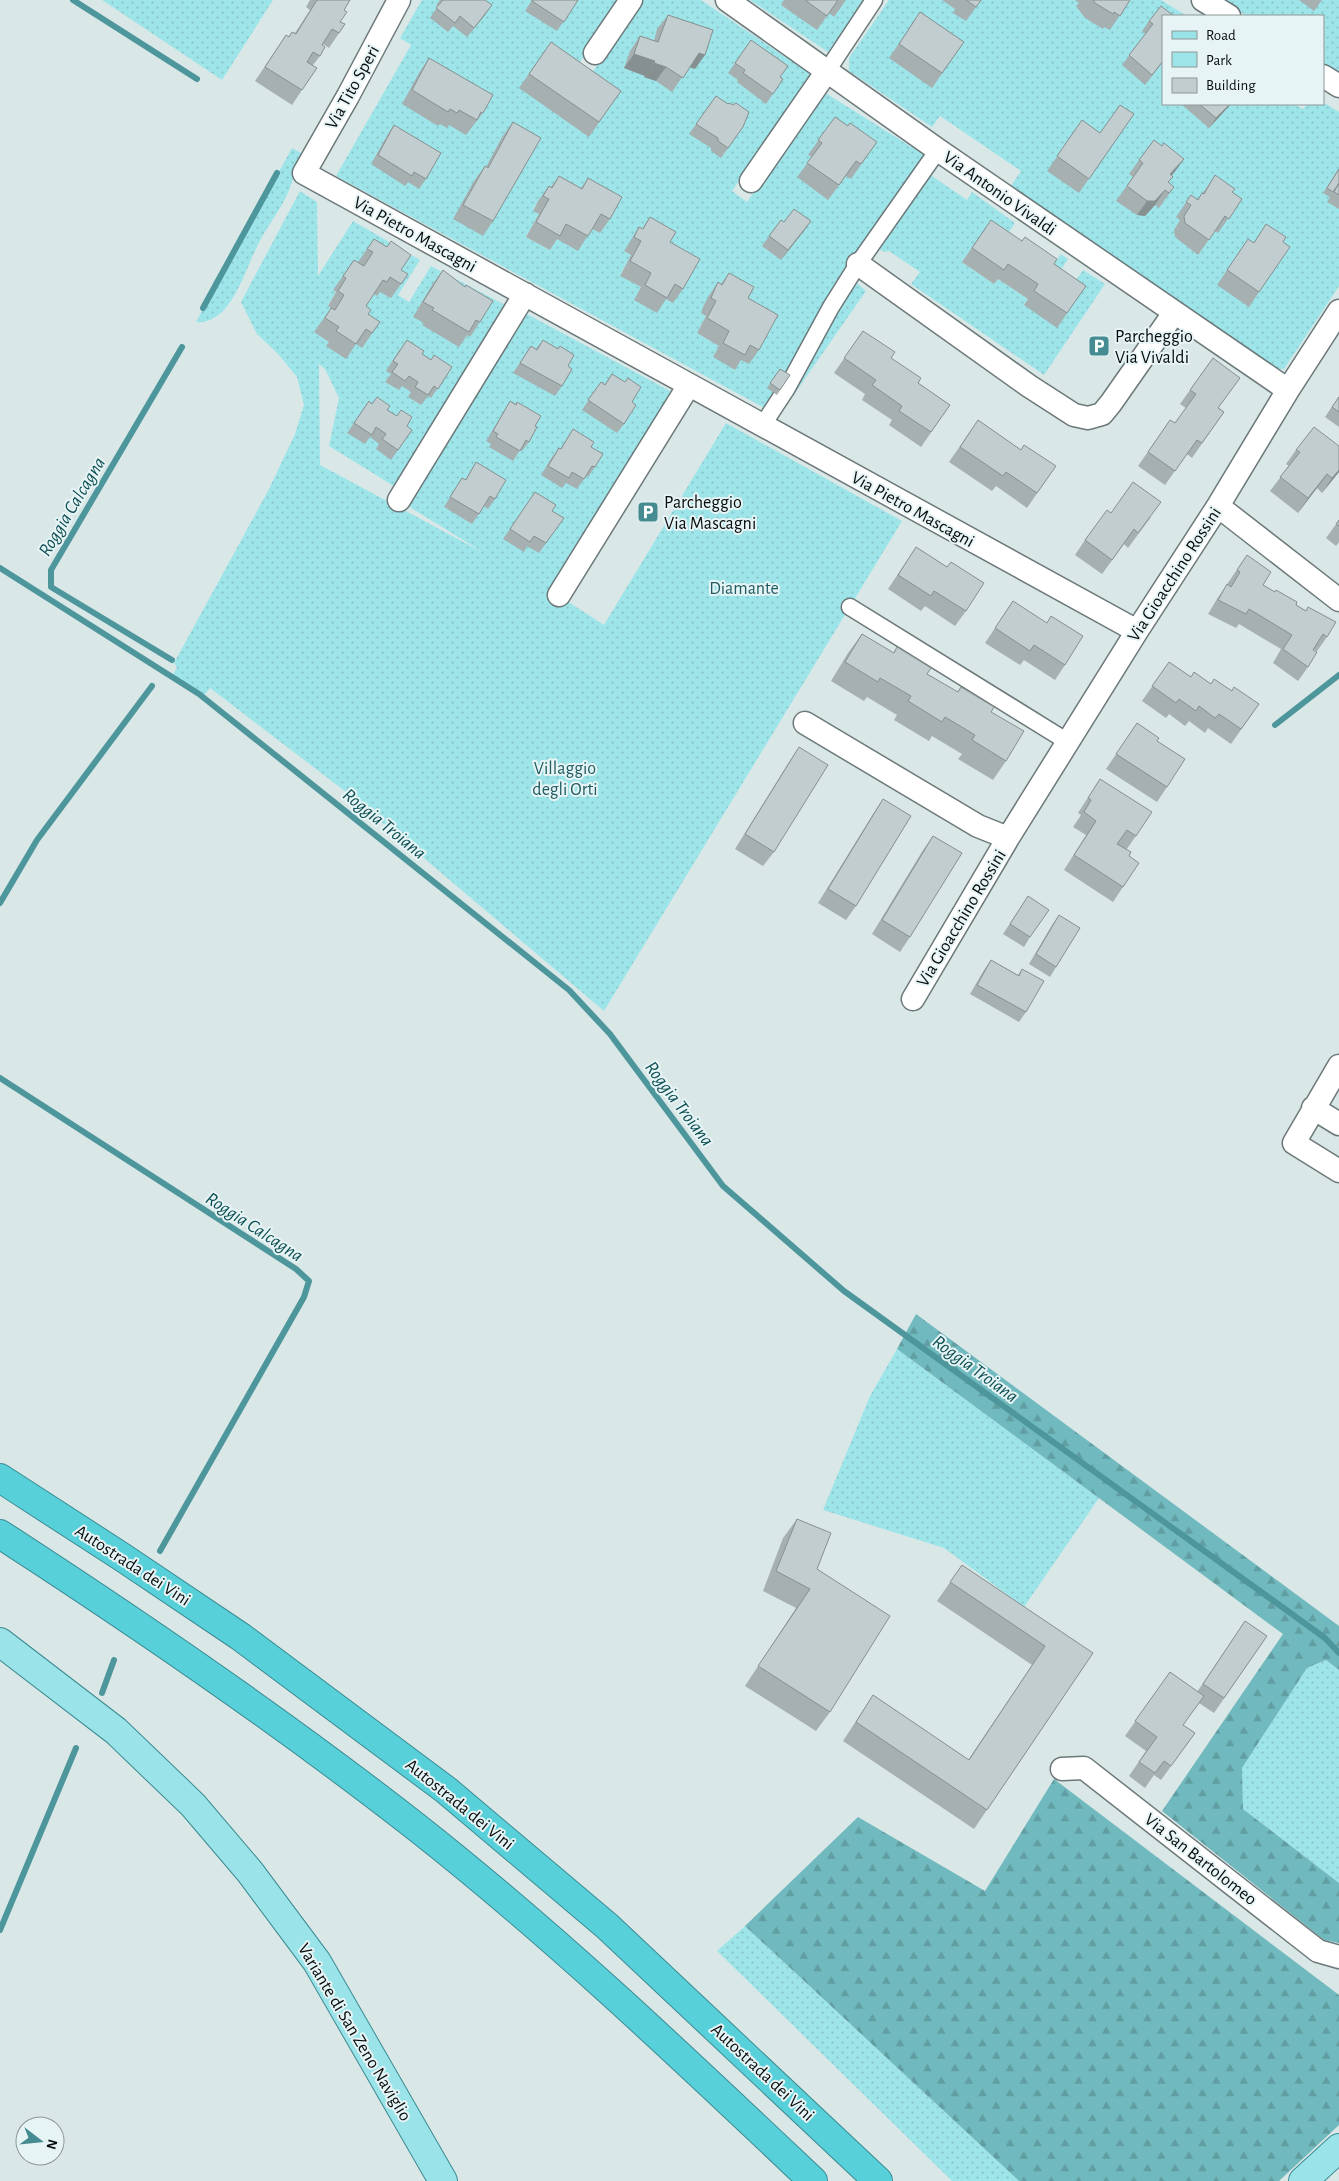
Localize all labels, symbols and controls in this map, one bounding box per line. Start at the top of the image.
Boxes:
legend [1162,15,1324,105]
text: Road [1206,28,1236,43]
street label: Via Tito Speri [323,43,383,132]
text: Park [1206,53,1232,68]
text: Building [1206,78,1256,93]
street label: Via Antonio Vivaldi [940,148,1059,239]
street label: Via Pietro Mascagni [350,194,479,276]
place label: Parcheggio Via Vivaldi [1115,328,1193,367]
parking icon: Parcheggio Via Vivaldi [1087,334,1111,358]
water label: Roggia Calcagna [35,454,109,560]
street label: Via Pietro Mascagni [848,469,977,551]
place label: Parcheggio Via Mascagni [664,494,756,533]
parking icon: Parcheggio Via Mascagni [636,500,660,524]
street label: Via Gioacchino Rossini [1125,504,1225,645]
park label: Diamante [709,580,779,598]
park label: Villaggio degli Orti [532,760,598,799]
water label: Roggia Troiana [339,785,429,863]
street label: Via Gioacchino Rossini [914,847,1010,990]
water label: Roggia Troiana [641,1058,717,1150]
water label: Roggia Calcagna [202,1189,306,1266]
water label: Roggia Troiana [929,1332,1021,1406]
street label: Autostrada dei Vini [72,1522,193,1610]
street label: Autostrada dei Vini [402,1756,517,1854]
street label: Via San Bartolomeo [1141,1811,1260,1909]
street label: Variante di San Zeno Naviglio [294,1941,414,2125]
street label: Autostrada dei Vini [707,2021,817,2125]
north arrow [15,2116,65,2166]
text: N [43,2138,60,2151]

